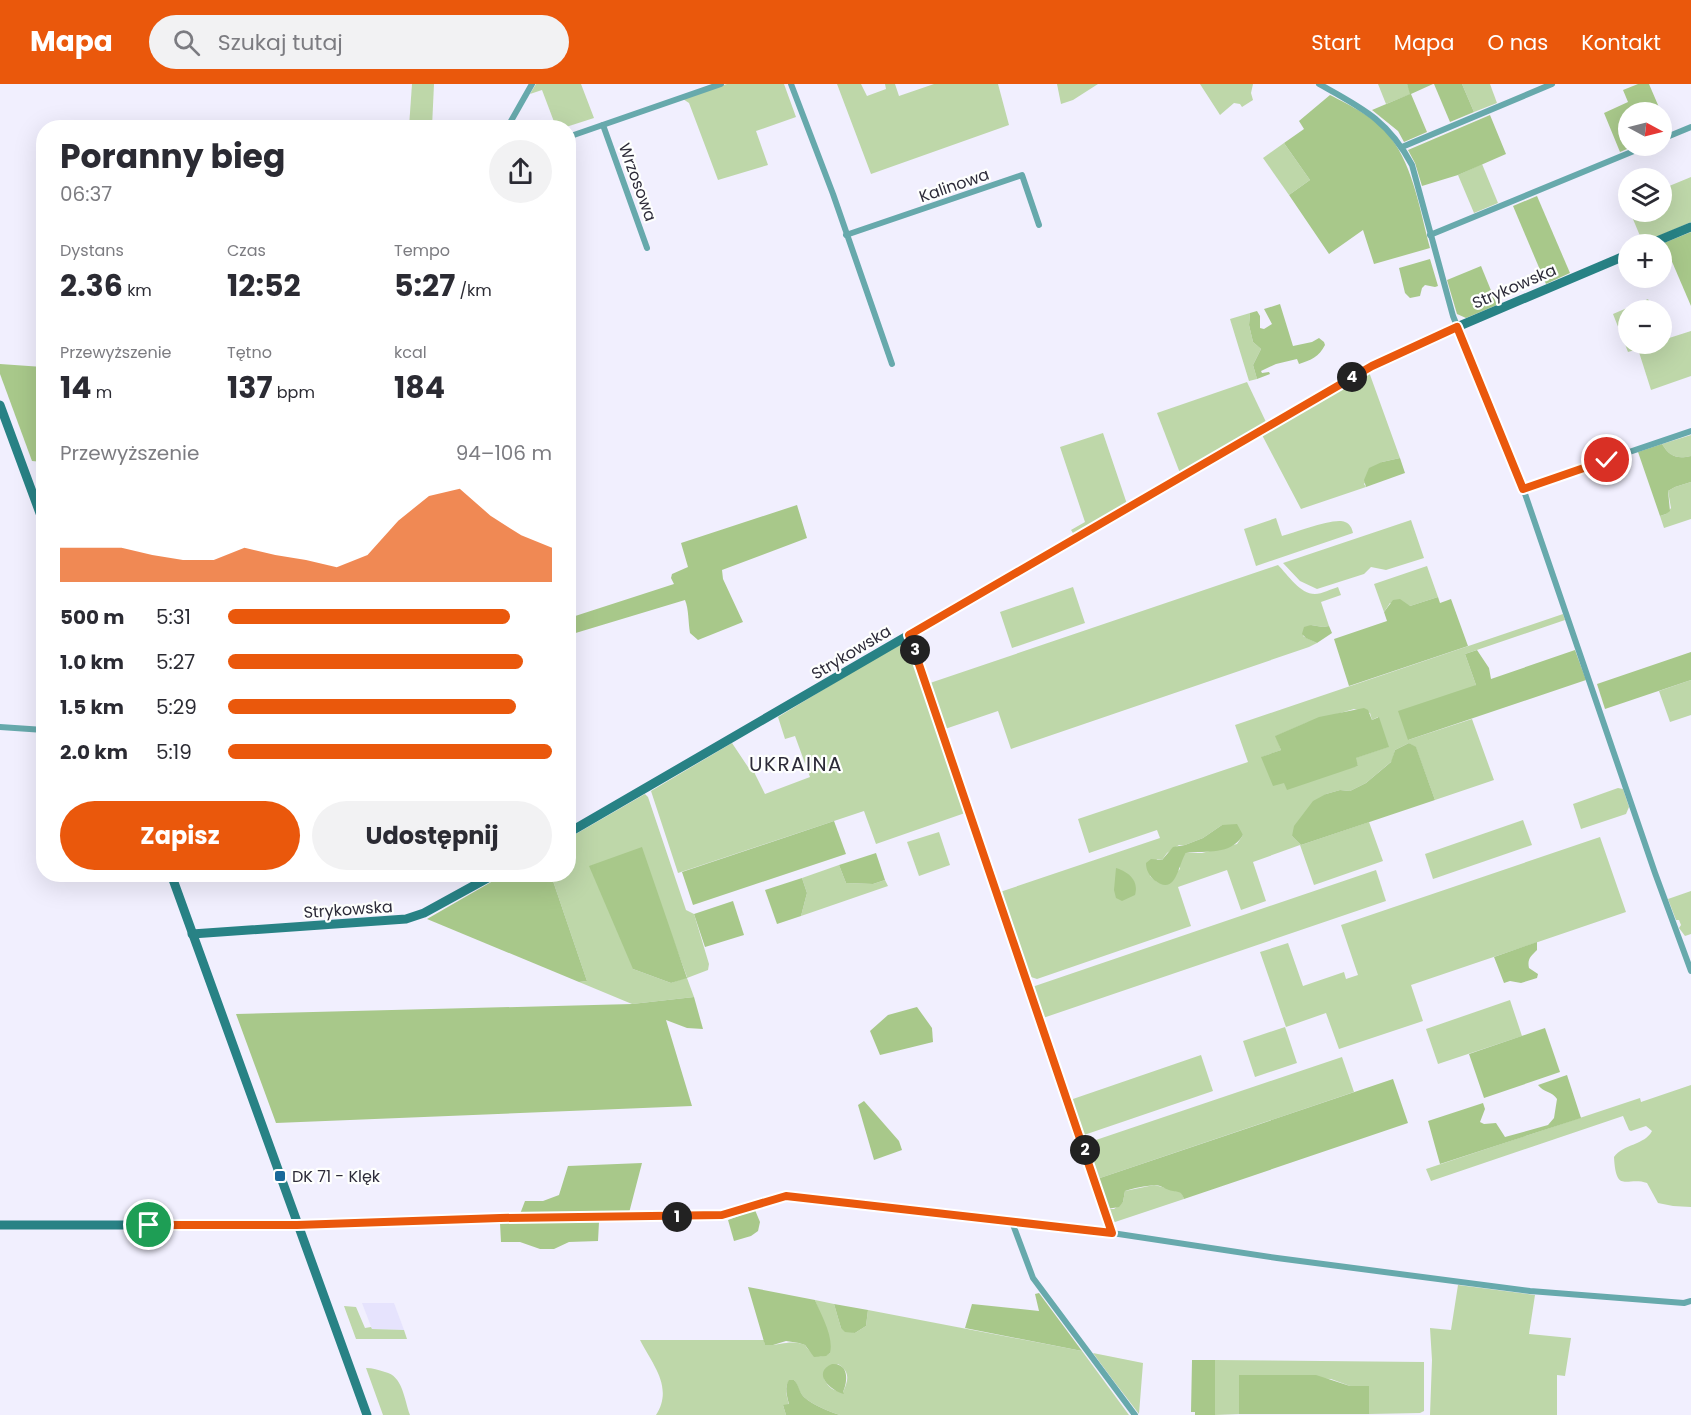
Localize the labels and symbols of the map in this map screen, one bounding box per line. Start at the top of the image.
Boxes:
north arrow [1618,102,1672,156]
street label: Wrzosowa [613,140,662,224]
street label: Kalinowa [916,163,992,208]
street label: Strykowska [1469,258,1560,314]
pin: 4 [1337,362,1367,392]
pin [1581,434,1632,485]
street label: Strykowska [807,620,895,685]
pin: 3 [900,635,930,665]
district label: UKRAINA [749,750,843,778]
street label: Strykowska [303,895,393,924]
pin: 2 [1070,1135,1100,1165]
place label: DK 71 - Klęk [292,1165,381,1188]
marker: DK 71 - Klęk [273,1169,287,1183]
pin [123,1199,174,1250]
pin: 1 [662,1202,692,1232]

